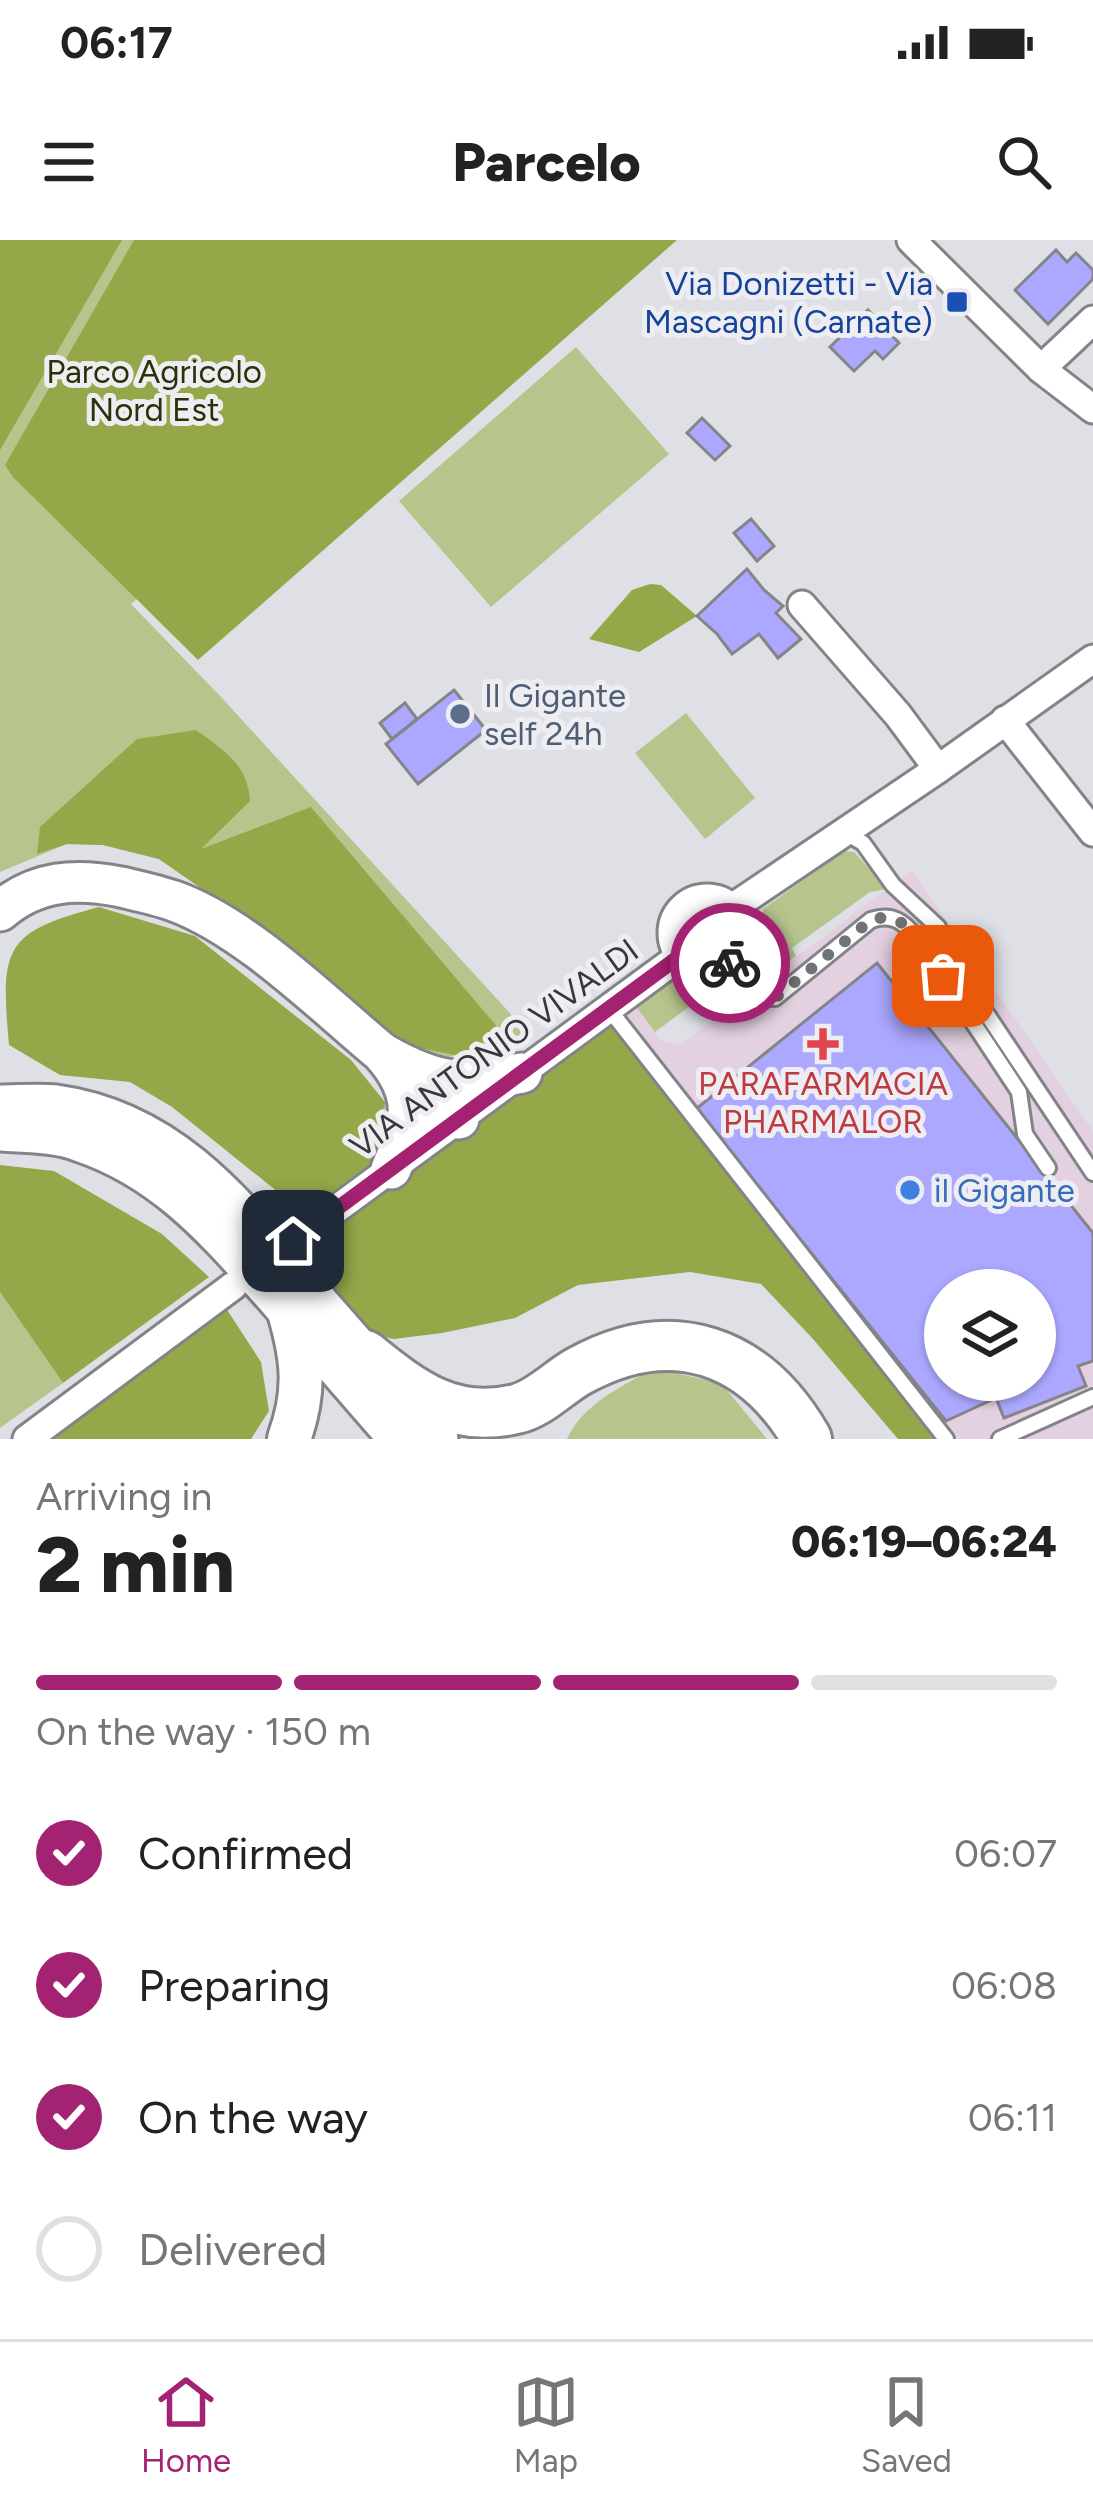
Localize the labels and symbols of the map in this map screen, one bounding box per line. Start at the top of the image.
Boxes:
place label: Via Donizetti - Via Mascagni (Carnate) [644,264,933,341]
marker: Via Donizetti - Via Mascagni (Carnate) [944,289,970,315]
park label: Parco Agricolo Nord Est [46,352,262,429]
place label: Il Gigante self 24h [484,676,626,753]
marker: Il Gigante self 24h [447,701,473,727]
courier [670,903,790,1023]
pin [892,925,994,1027]
street label: VIA ANTONIO VIVALDI [342,930,646,1166]
marker: PARAFARMACIA PHARMALOR [810,1031,836,1057]
place label: PARAFARMACIA PHARMALOR [698,1064,949,1141]
place label: il Gigante [934,1171,1075,1210]
marker: il Gigante [897,1177,923,1203]
pin [242,1190,344,1292]

